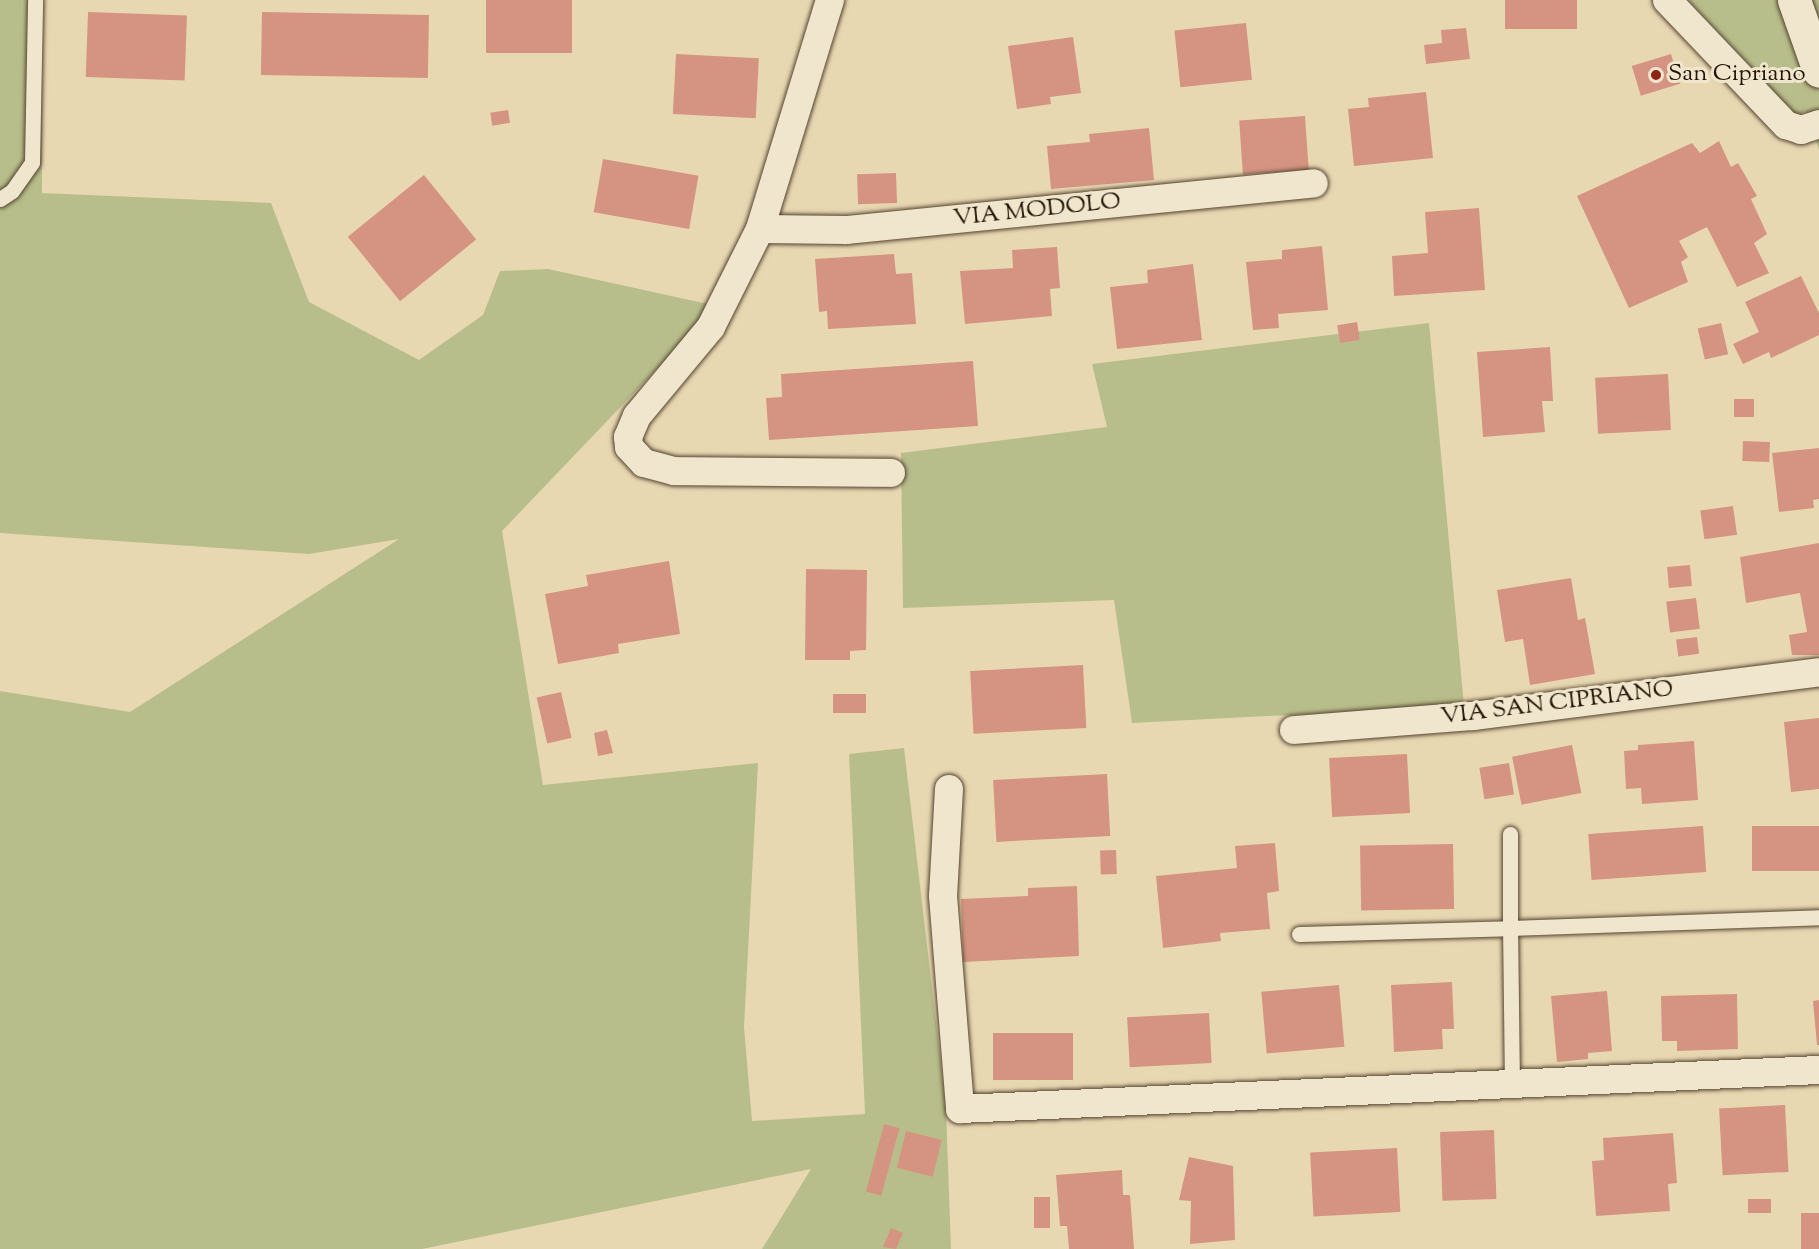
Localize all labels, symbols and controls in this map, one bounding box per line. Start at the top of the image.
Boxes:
place label: San Cipriano [1668,61,1806,89]
marker: San Cipriano [1649,68,1663,82]
street label: VIA MODOLO [952,188,1122,234]
street label: VIA SAN CIPRIANO [1439,675,1675,733]

